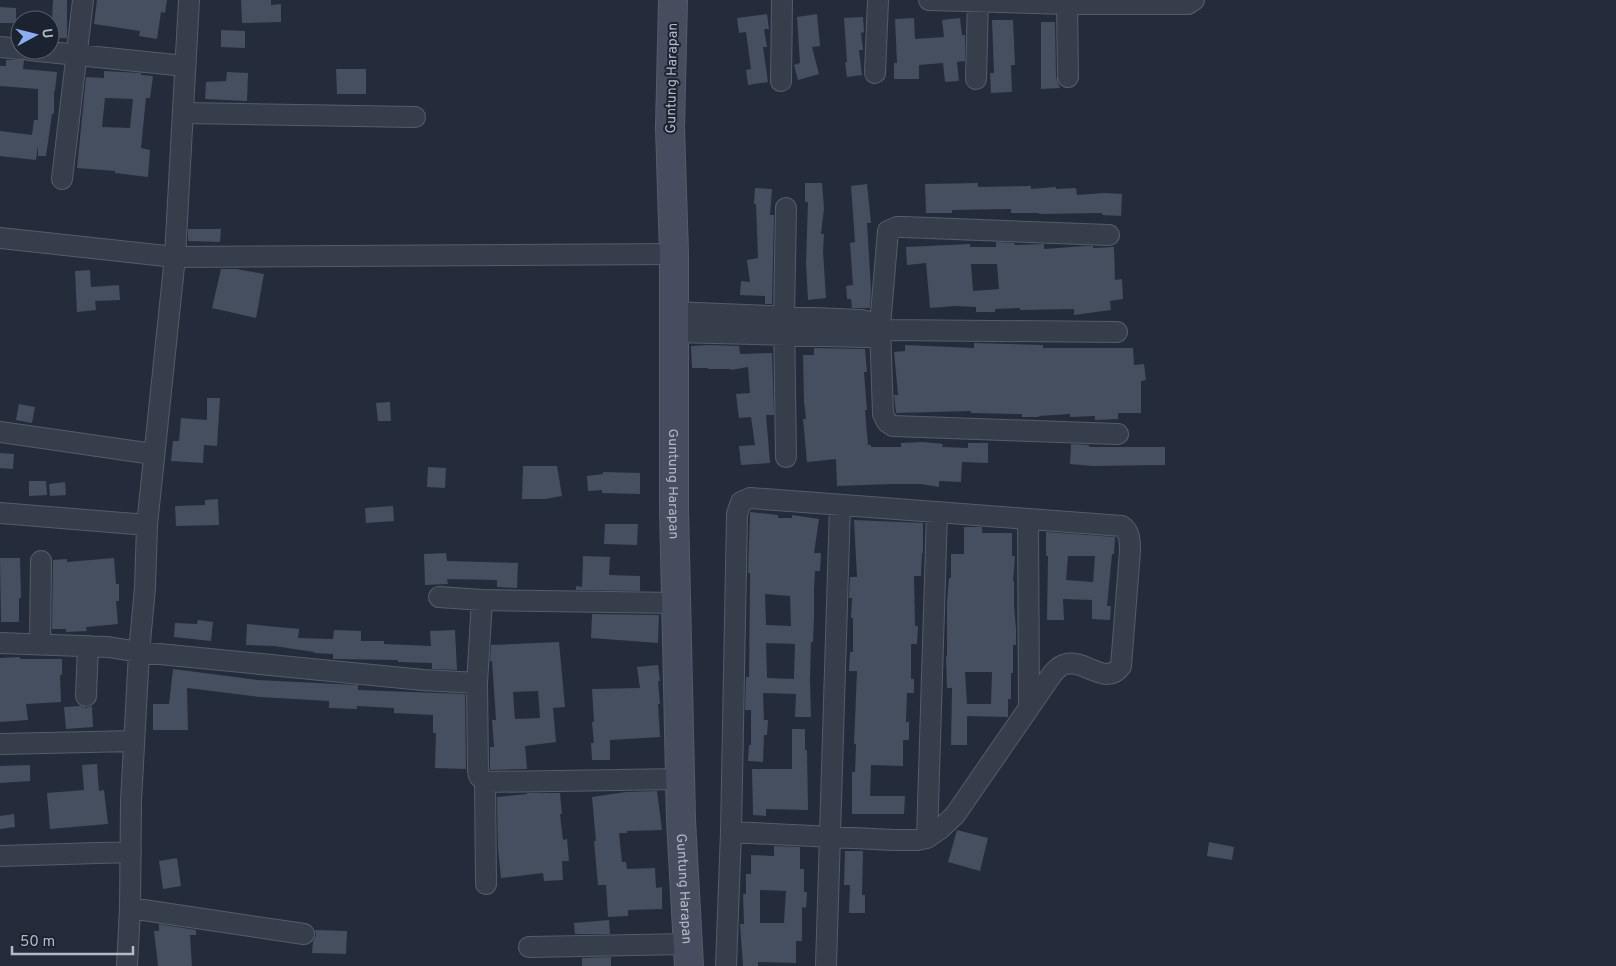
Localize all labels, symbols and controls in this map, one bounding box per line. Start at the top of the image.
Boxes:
north arrow [10,10,60,60]
street label: Guntung Harapan [663,23,682,133]
text: U [37,28,55,40]
street label: Guntung Harapan [664,429,682,539]
street label: Guntung Harapan [672,833,695,945]
scale bar [12,924,134,956]
text: 50 m [20,933,55,952]

